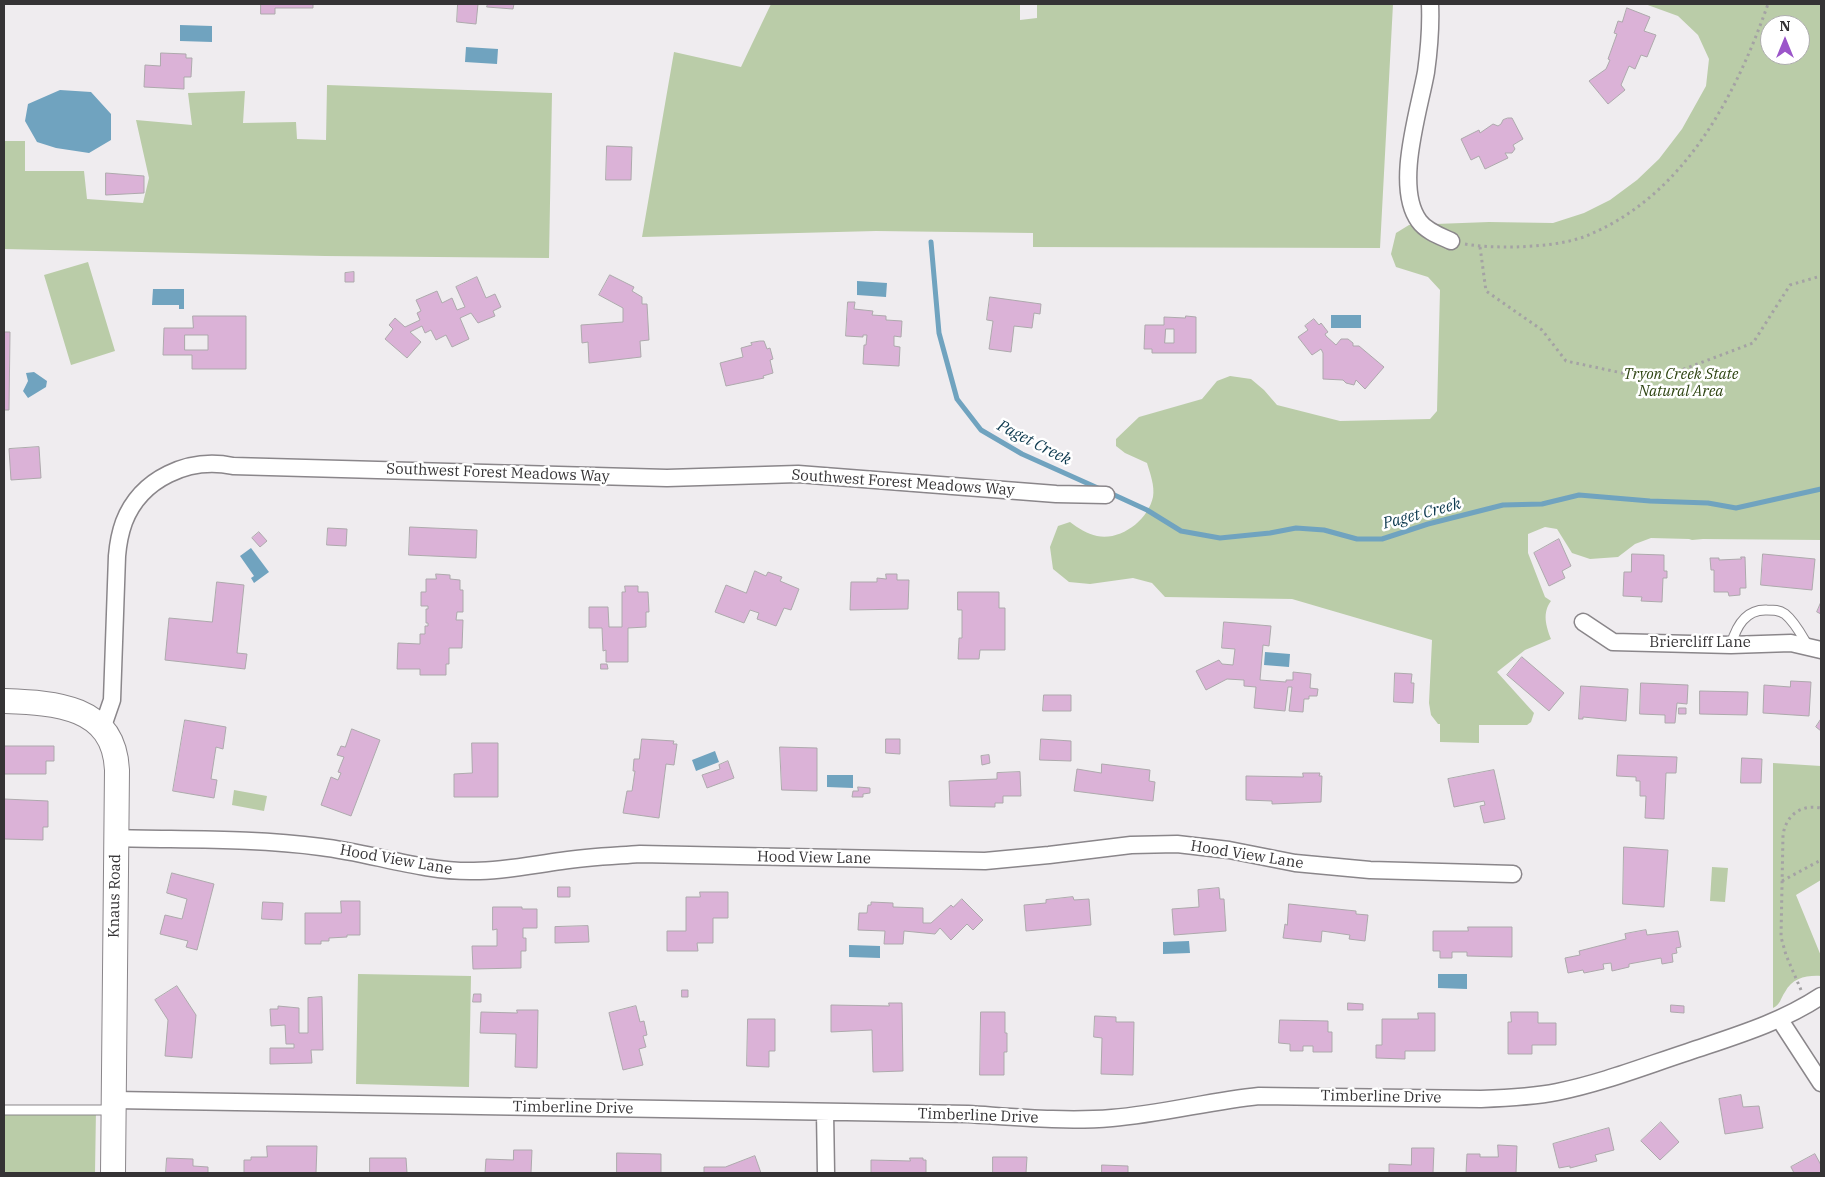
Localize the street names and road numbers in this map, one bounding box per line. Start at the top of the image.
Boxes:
street label: Southwest Forest Meadows Way [386,460,610,486]
street label: Southwest Forest Meadows Way [791,466,1015,500]
street label: Briercliff Lane [1649,634,1751,652]
street label: Hood View Lane [1189,837,1305,873]
street label: Hood View Lane [338,841,454,879]
street label: Hood View Lane [757,848,871,868]
street label: Knaus Road [105,854,125,938]
street label: Timberline Drive [1320,1087,1442,1107]
street label: Timberline Drive [512,1098,634,1118]
street label: Timberline Drive [917,1105,1039,1127]

